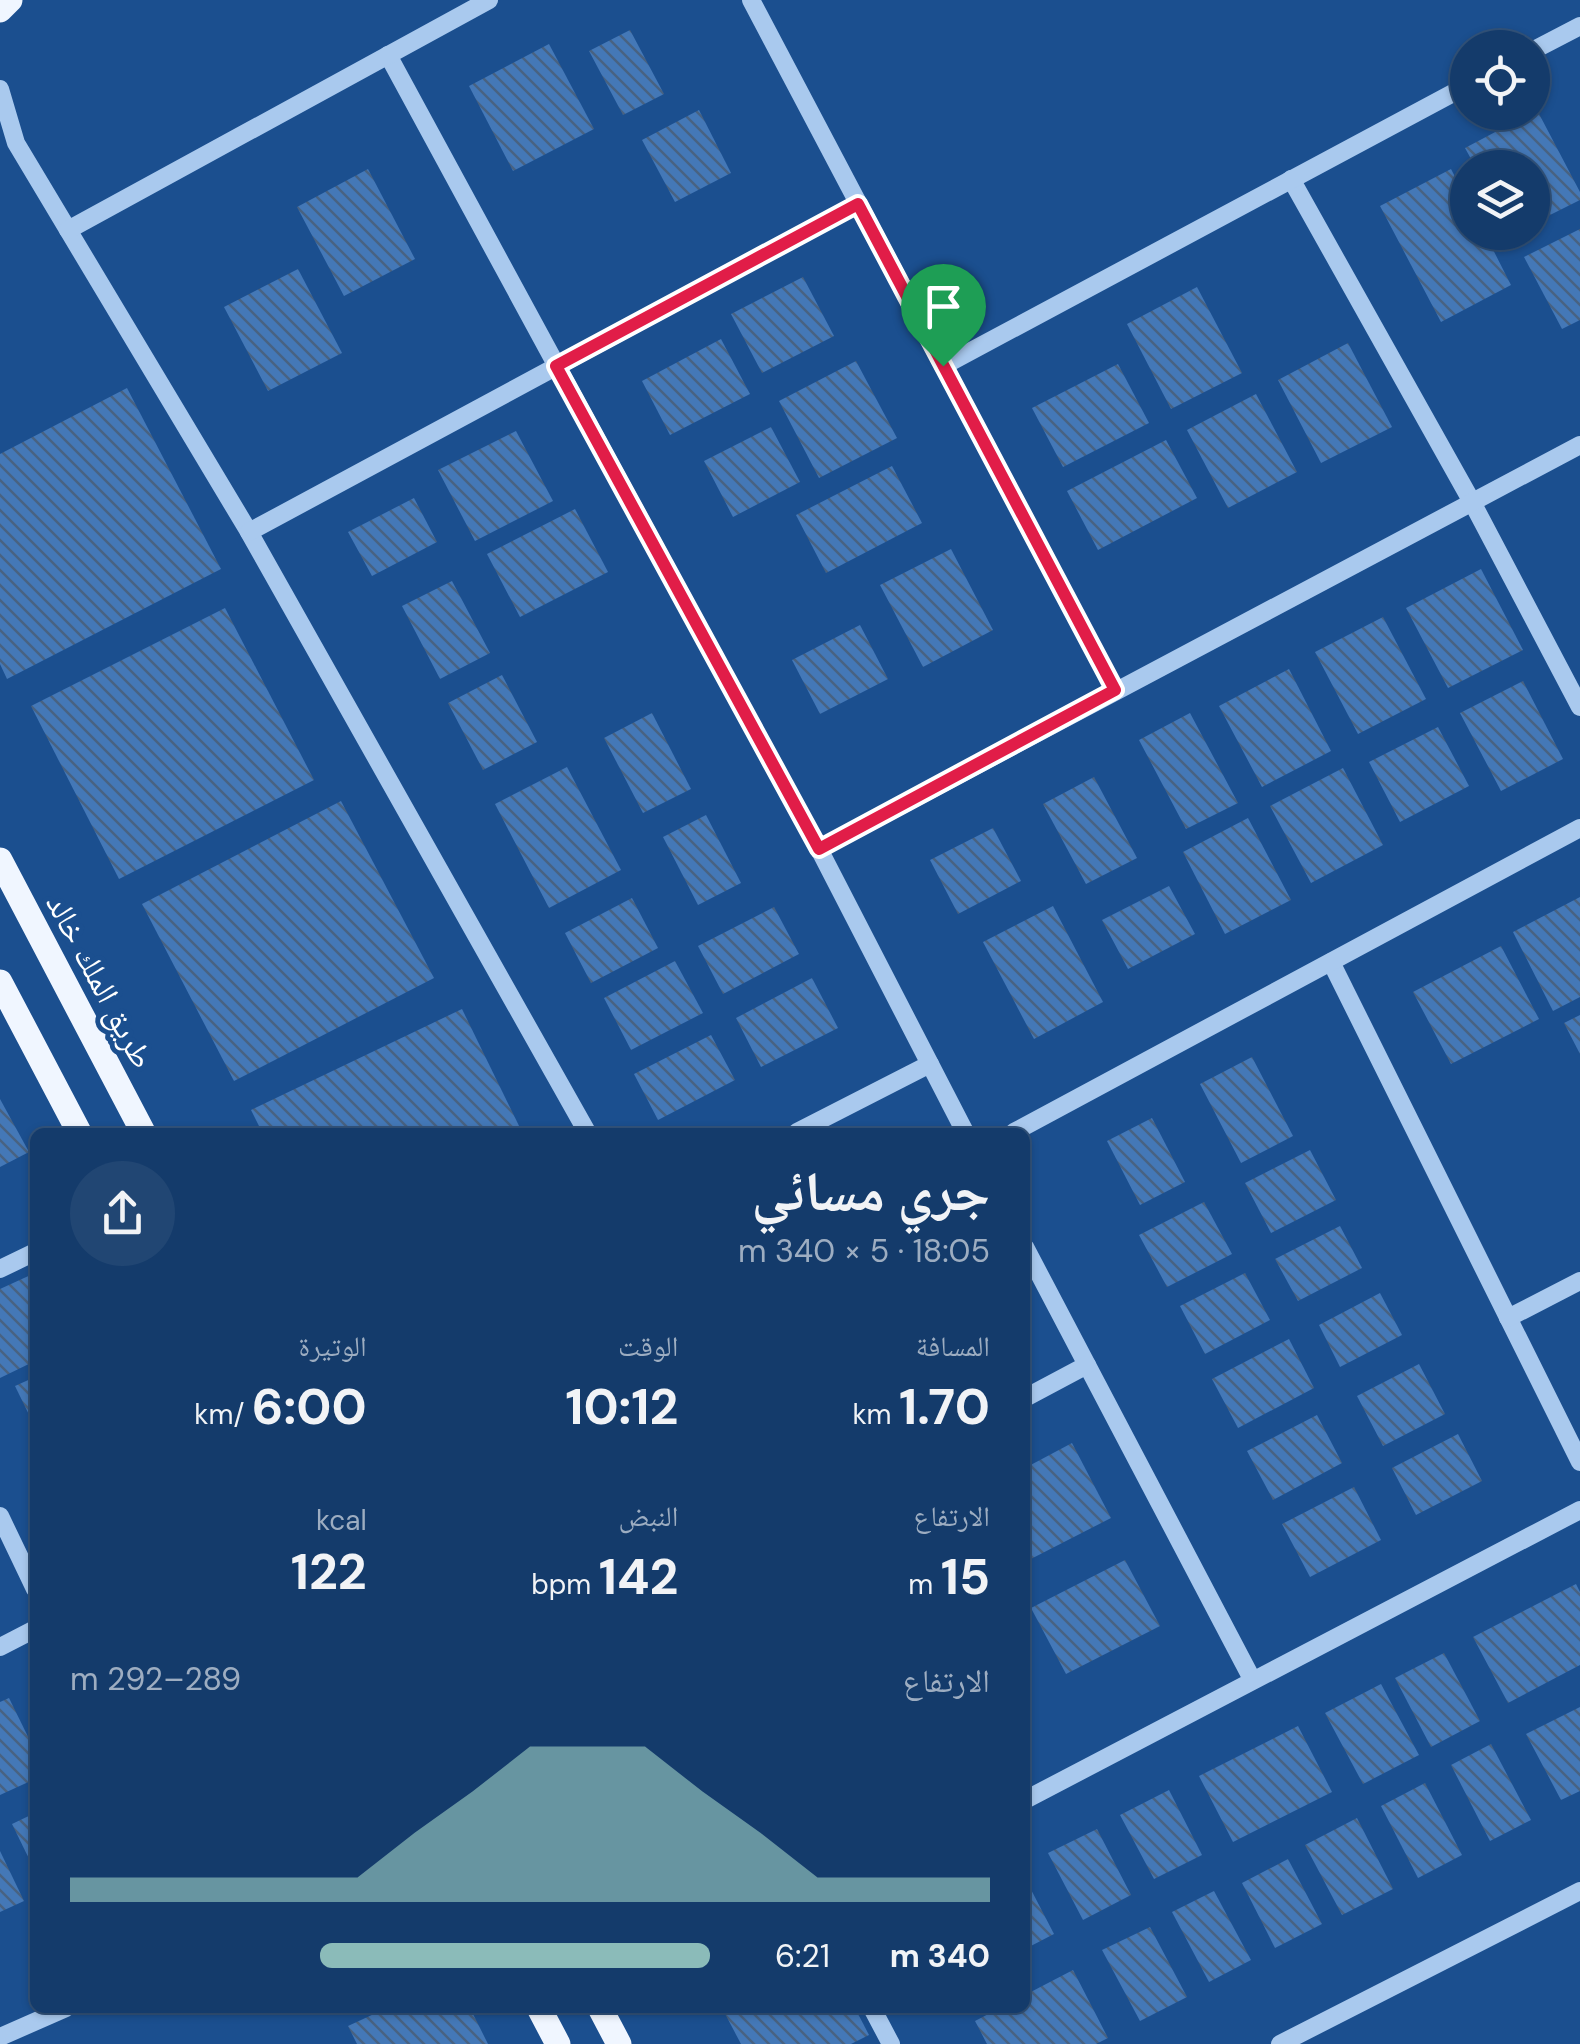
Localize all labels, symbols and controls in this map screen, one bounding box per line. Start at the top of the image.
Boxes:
map controls [1450,30,1550,250]
button: locate [1450,30,1550,130]
button: layers [1450,150,1550,250]
pin [901,264,986,367]
icon: arrive [916,279,971,334]
street label: طريق الملك خالد [36,886,164,1076]
text: جري مسائي [751,1156,990,1228]
button: share [70,1161,175,1266]
text: 18:05 · 5 × 340 m [738,1230,990,1272]
text: الوتيرة [299,1328,367,1365]
text: الوقت [618,1328,678,1365]
text: المسافة [916,1328,990,1365]
text: 6:00 [252,1374,367,1440]
text: 10:12 [565,1374,678,1440]
text: 1.70 [899,1374,990,1440]
text: /km [194,1396,252,1433]
text: km [852,1396,899,1433]
text: النبض [619,1498,678,1535]
text: الارتفاع [914,1498,990,1535]
text: kcal [316,1502,367,1539]
text: 122 [291,1539,367,1605]
text: 142 [599,1544,678,1610]
text: 15 [941,1544,990,1610]
text: bpm [531,1566,599,1603]
text: m [908,1566,941,1603]
text: 289–292 m [70,1658,241,1700]
text: الارتفاع [903,1660,990,1702]
text: 6:21 [775,1935,830,1977]
text: 340 m [890,1935,990,1977]

